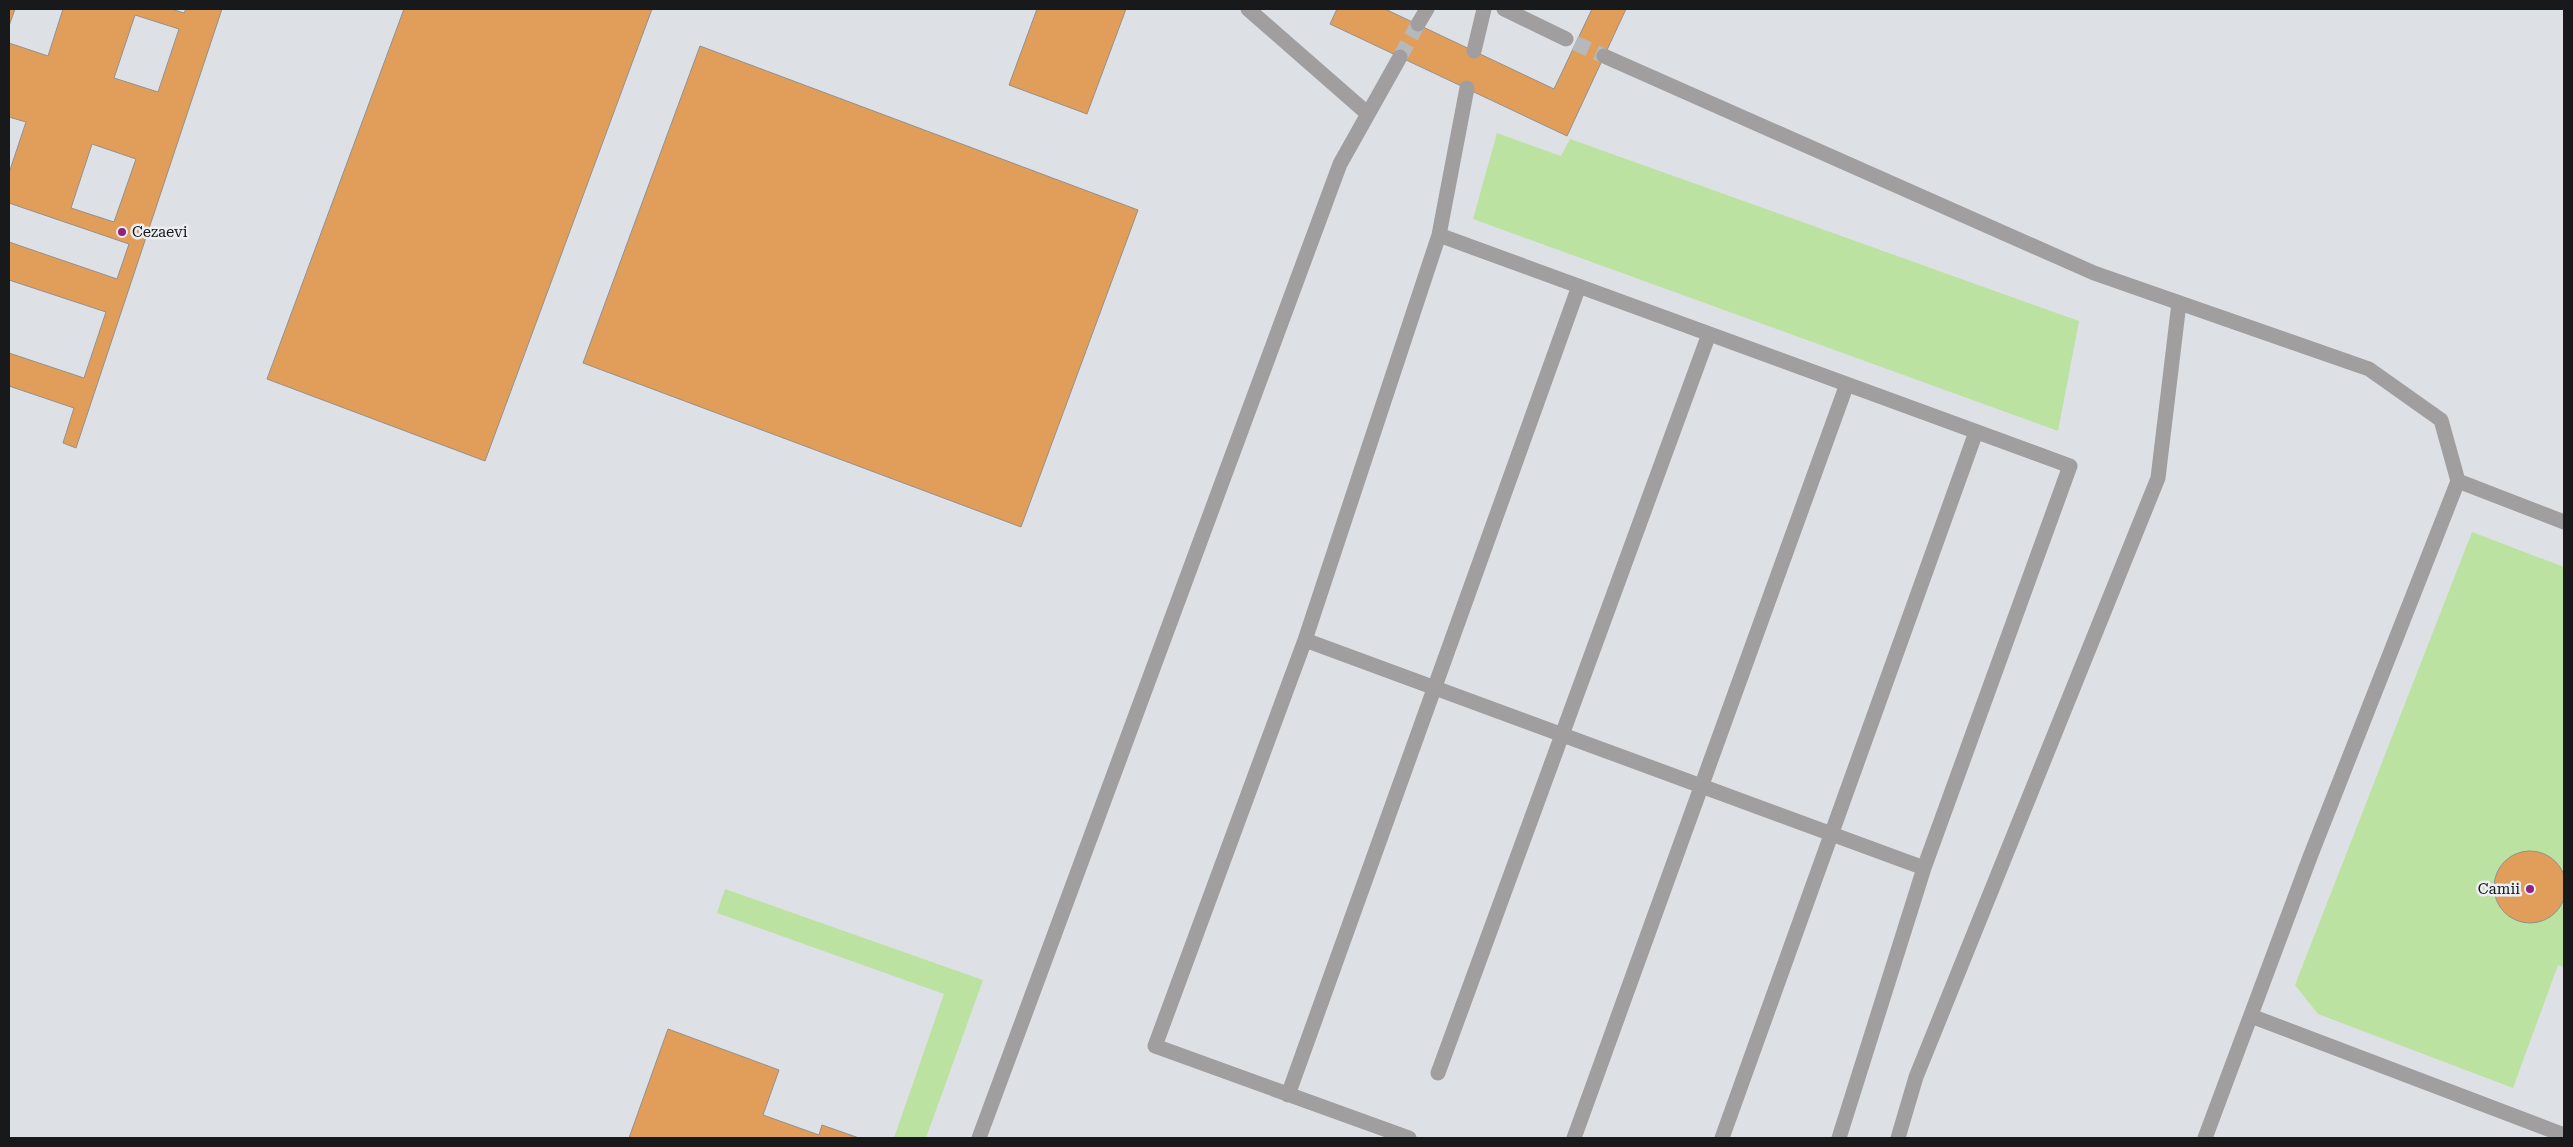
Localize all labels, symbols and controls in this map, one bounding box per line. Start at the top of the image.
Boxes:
place label: Cezaevi [132,223,188,241]
marker: Cezaevi [116,226,128,238]
place label: Camii [2478,880,2520,898]
marker: Camii [2524,883,2536,895]

